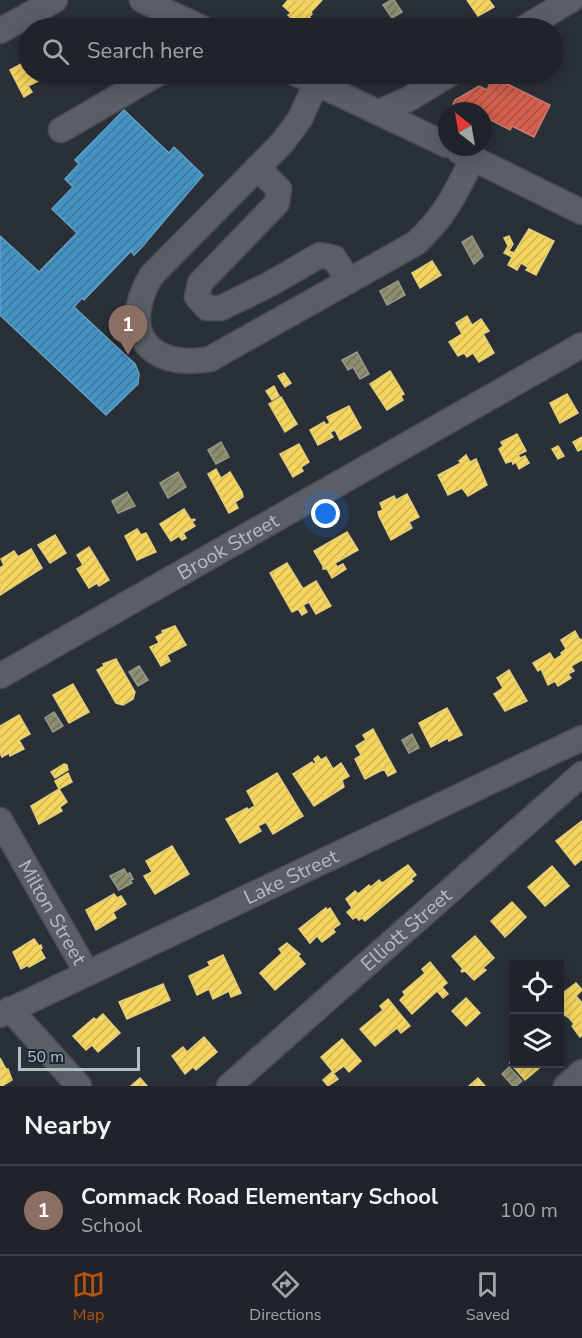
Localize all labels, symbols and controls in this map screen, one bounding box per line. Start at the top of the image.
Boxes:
search box [18,18,564,84]
icon: search [39,35,72,68]
text: Search here [87,36,204,66]
north arrow [438,102,492,156]
pin: 1 [108,306,148,355]
your location [311,499,340,528]
street label: Brook Street [172,507,284,586]
street label: Lake Street [239,843,344,911]
street label: Milton Street [11,855,93,971]
street label: Elliott Street [355,882,458,978]
map controls [510,960,564,1068]
button: locate [510,960,564,1014]
button: layers [510,1014,564,1068]
scale bar [18,1044,140,1072]
text: 50 m [27,1046,64,1068]
text: Nearby [24,1108,111,1143]
text: Commack Road Elementary School [81,1182,438,1212]
text: 1 [38,1197,50,1224]
text: 100 m [500,1197,558,1224]
text: School [81,1212,142,1239]
tab: Map [72,1268,105,1326]
tab: Directions [249,1268,321,1326]
tab: Saved [466,1268,510,1326]

